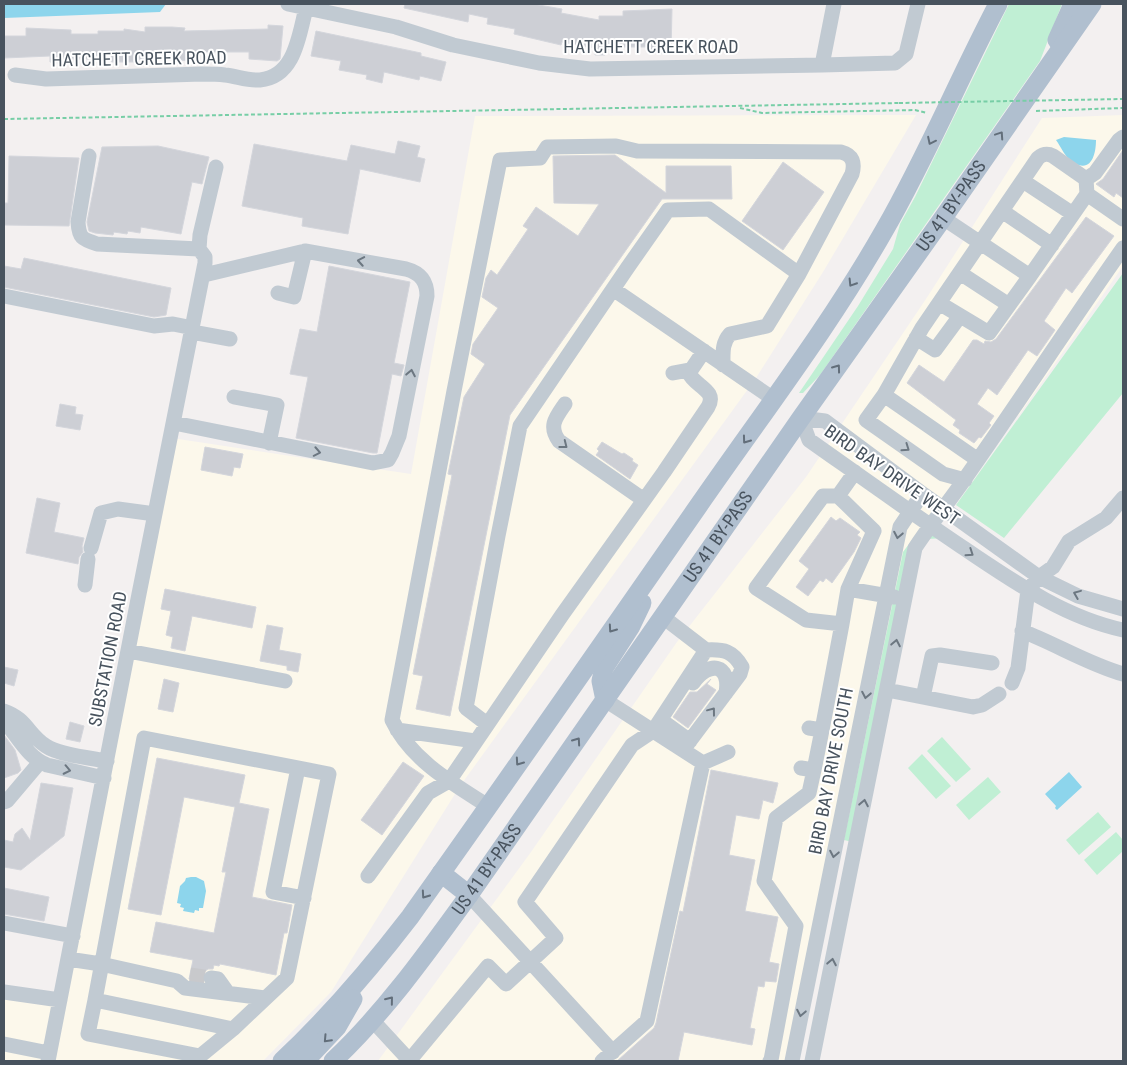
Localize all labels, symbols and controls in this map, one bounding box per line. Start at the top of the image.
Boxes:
street label: HATCHETT CREEK ROAD [563,36,739,57]
street label: HATCHETT CREEK ROAD [51,46,227,71]
one-way arrow [994,131,1003,140]
one-way arrow [927,136,937,145]
street label: US 41 BY-PASS [912,156,990,255]
one-way arrow [356,257,365,267]
one-way arrow [849,277,859,286]
one-way arrow [831,364,840,374]
one-way arrow [405,369,416,378]
street label: BIRD BAY DRIVE WEST [821,420,964,529]
one-way arrow [743,434,752,443]
one-way arrow [559,440,568,449]
one-way arrow [900,442,910,451]
one-way arrow [312,446,321,456]
street label: US 41 BY-PASS [679,487,757,586]
one-way arrow [893,531,904,540]
one-way arrow [965,546,974,556]
street label: SUBSTATION ROAD [84,589,131,728]
one-way arrow [1073,590,1082,601]
one-way arrow [609,624,618,633]
one-way arrow [890,639,901,648]
street label: BIRD BAY DRIVE SOUTH [804,686,857,856]
one-way arrow [861,690,871,699]
one-way arrow [706,707,715,717]
one-way arrow [571,737,580,746]
one-way arrow [516,757,525,766]
one-way arrow [63,764,72,774]
one-way arrow [858,798,869,807]
street label: US 41 BY-PASS [447,820,525,919]
one-way arrow [829,849,839,858]
one-way arrow [422,890,431,899]
one-way arrow [826,958,836,966]
one-way arrow [384,997,392,1006]
one-way arrow [797,1009,807,1018]
one-way arrow [324,1033,333,1042]

